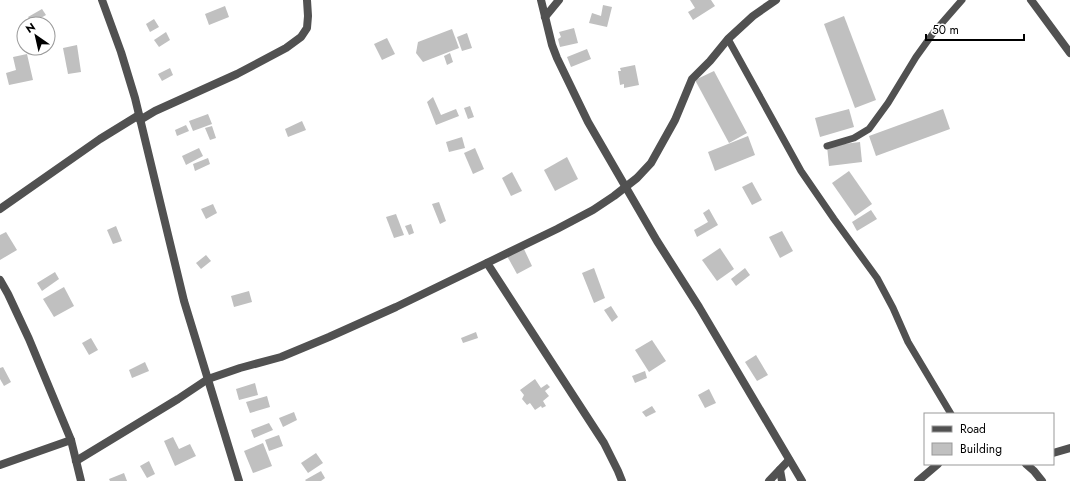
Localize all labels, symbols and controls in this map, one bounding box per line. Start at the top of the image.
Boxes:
north arrow [16,16,56,56]
scale bar [926,16,1024,42]
text: N [22,19,39,37]
text: 50 m [932,21,959,39]
legend [924,413,1054,465]
text: Road [960,420,986,438]
text: Building [960,440,1002,458]

